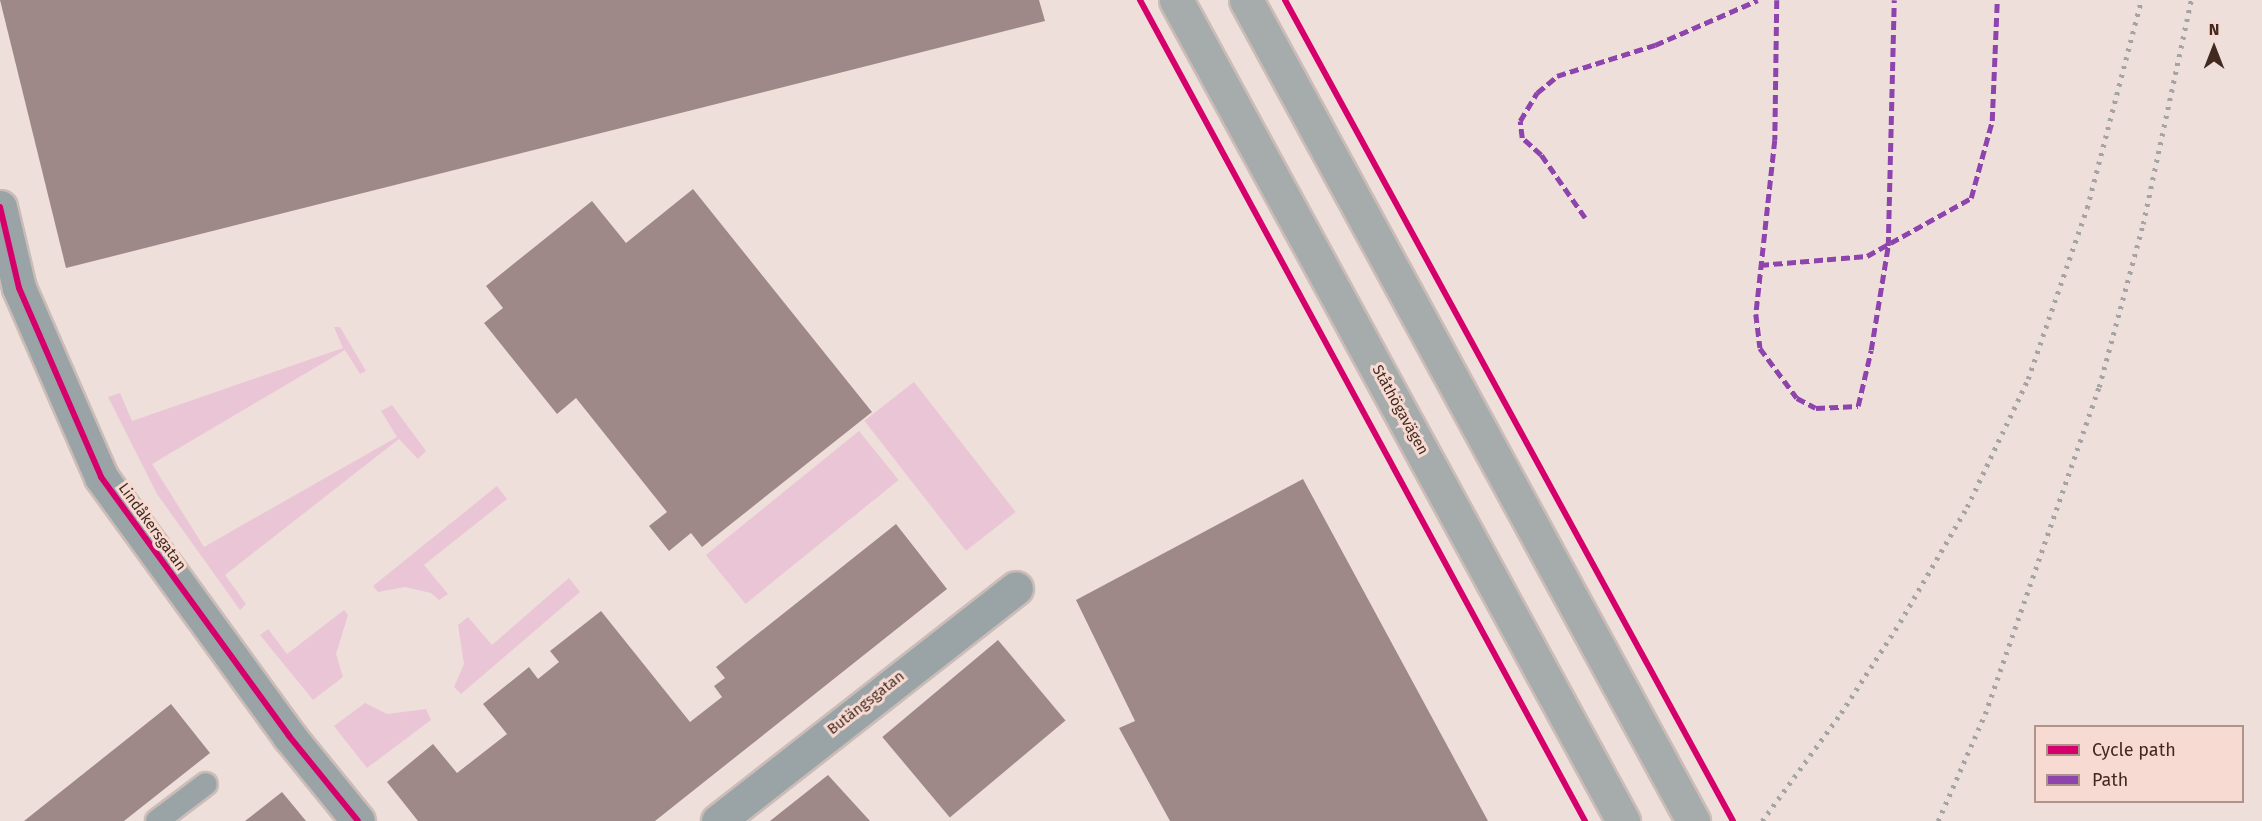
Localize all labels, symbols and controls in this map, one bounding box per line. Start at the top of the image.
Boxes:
north arrow [2184,18,2244,78]
text: N [2209,20,2219,39]
street label: Ståthögavägen [1368,362,1432,458]
street label: Lindåkersgatan [114,480,190,574]
street label: Butängsgatan [824,667,908,739]
legend [2034,725,2244,803]
text: Cycle path [2092,739,2176,761]
text: Path [2092,769,2128,791]

